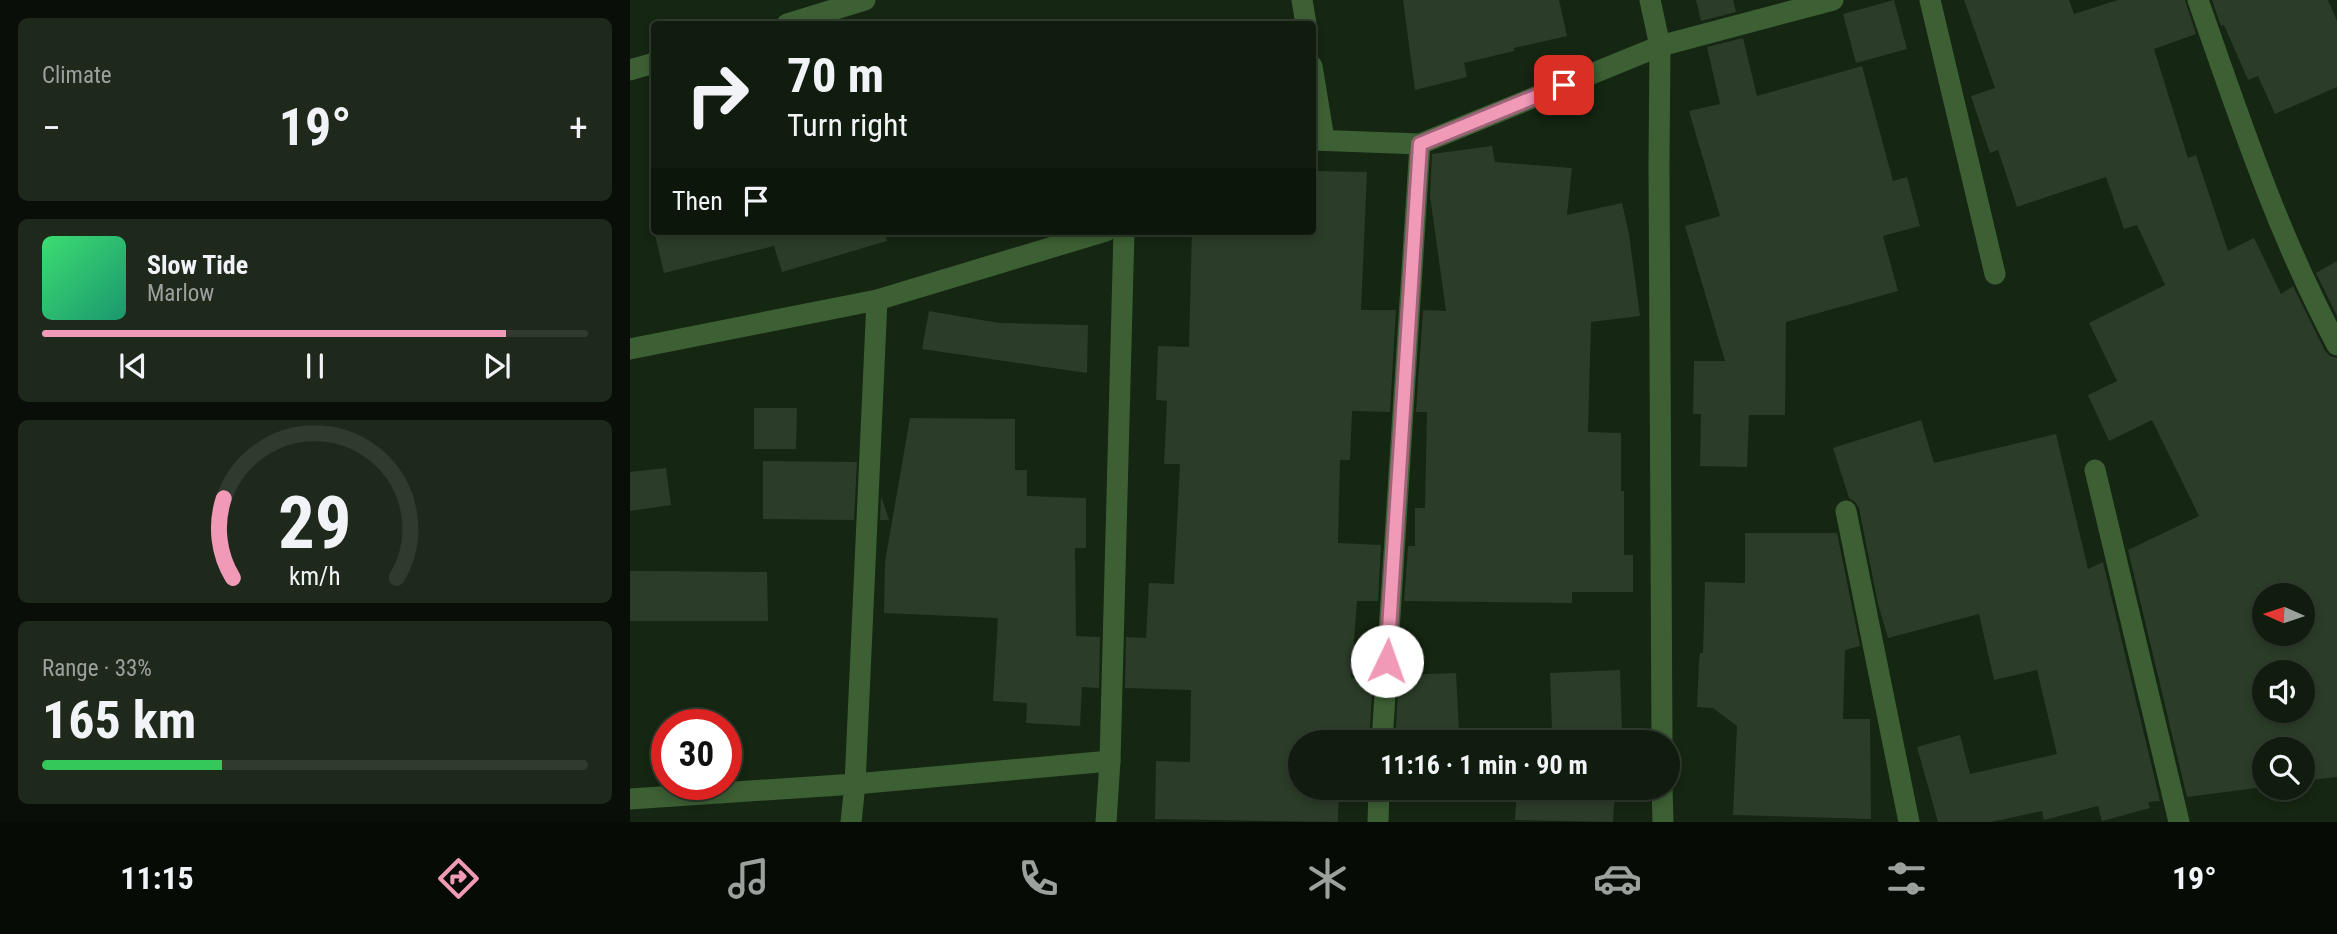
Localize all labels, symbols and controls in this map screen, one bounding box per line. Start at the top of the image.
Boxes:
text: 70 m [787,47,884,104]
icon: right [672,49,763,140]
pin [1534,55,1594,115]
text: Climate [42,62,112,89]
icon: arrive [1545,66,1583,104]
text: 19° [279,97,351,158]
text: − [42,106,61,150]
text: + [569,106,588,150]
text: Turn right [787,106,908,144]
icon: arrive [737,182,775,220]
text: Then [672,186,723,216]
text: Slow Tide [147,250,248,280]
text: Marlow [147,280,214,307]
icon: previous [114,347,152,385]
icon: pause [296,347,334,385]
icon: next [478,347,516,385]
text: 29 [278,480,352,566]
text: km/h [289,561,341,590]
north arrow [2252,583,2315,646]
map controls [2252,583,2315,800]
position arrow [1350,624,1424,698]
text: Range · 33% [42,655,152,682]
button: sound [2252,660,2315,723]
text: 165 km [42,690,196,751]
speed limit sign: 30 [651,709,742,800]
button: search [2252,737,2315,800]
text: 11:16 · 1 min · 90 m [1380,750,1588,780]
icon: directions [434,854,483,903]
icon: music [724,854,773,903]
icon: phone [1014,854,1063,903]
icon: climate [1303,854,1352,903]
icon: car [1593,854,1642,903]
icon: filters [1882,854,1931,903]
text: 11:15 [120,859,194,897]
text: 19° [2172,859,2217,897]

